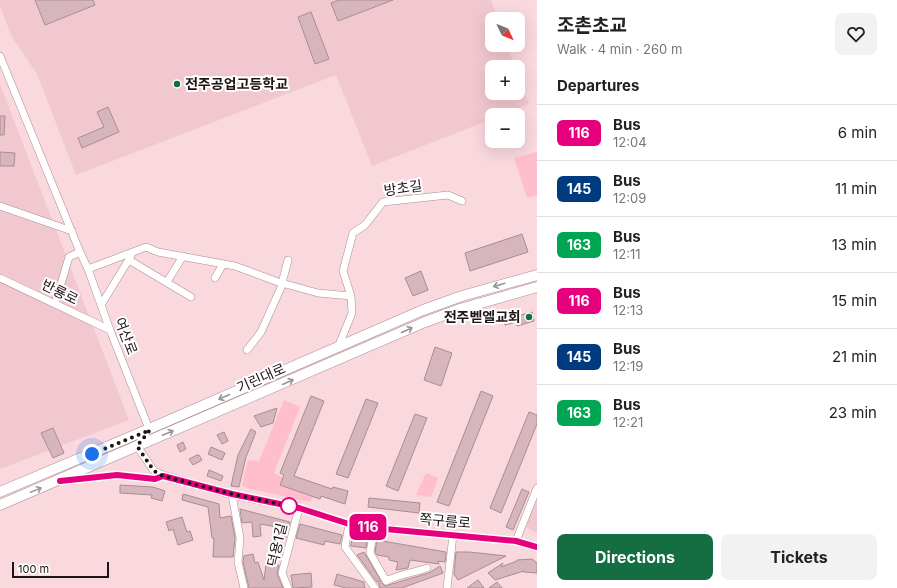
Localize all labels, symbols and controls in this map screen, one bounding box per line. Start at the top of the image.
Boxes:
north arrow [485,12,525,52]
map controls [485,12,525,148]
button: heart [835,13,877,55]
text: 조촌초교 [557,14,627,37]
text: Walk · 4 min · 260 m [557,41,682,57]
button: + [485,60,525,100]
place label: 전주공업고등학교 [185,75,288,92]
text: Departures [557,76,639,95]
marker: 전주공업고등학교 [172,79,182,89]
button: − [485,108,525,148]
text: Bus [613,115,641,134]
text: 6 min [838,123,877,142]
text: 116 [568,124,590,141]
text: 12:04 [613,134,647,150]
text: Bus [613,171,641,190]
street label: 방초길 [383,176,423,199]
text: 11 min [835,179,877,198]
text: 145 [567,180,591,197]
text: 12:09 [613,190,646,206]
text: Bus [613,227,641,246]
text: 13 min [832,235,877,254]
text: 163 [567,236,591,253]
text: 12:11 [613,246,641,262]
street label: 반룡로 [39,275,81,308]
one-way arrow [493,282,506,289]
text: Bus [613,283,641,302]
text: 15 min [832,291,877,310]
text: 116 [568,292,590,309]
text: 12:13 [613,302,643,318]
place label: 전주벧엘교회 [444,308,521,325]
marker: 전주벧엘교회 [524,312,534,322]
street label: 여산로 [112,315,141,357]
one-way arrow [400,325,412,333]
text: Bus [613,339,641,358]
text: 21 min [832,347,877,366]
text: 145 [567,348,591,365]
text: 12:19 [613,358,643,374]
street label: 기린대로 [234,359,288,396]
one-way arrow [281,378,293,385]
one-way arrow [218,394,230,401]
text: Bus [613,395,641,414]
text: 23 min [829,403,877,422]
text: 163 [567,404,591,421]
text: 12:21 [613,414,643,430]
one-way arrow [162,429,174,437]
your location [82,444,102,464]
one-way arrow [30,486,42,494]
unlabelled marker [280,497,298,515]
street label: 쪽구름로 [419,510,472,531]
line badge: 116 [345,514,391,540]
text: 116 [357,518,379,535]
street label: 덕용1길 [263,521,290,568]
button: Directions [557,534,713,580]
button: Tickets [721,534,877,580]
scale bar [12,560,109,579]
text: 100 m [18,562,49,576]

